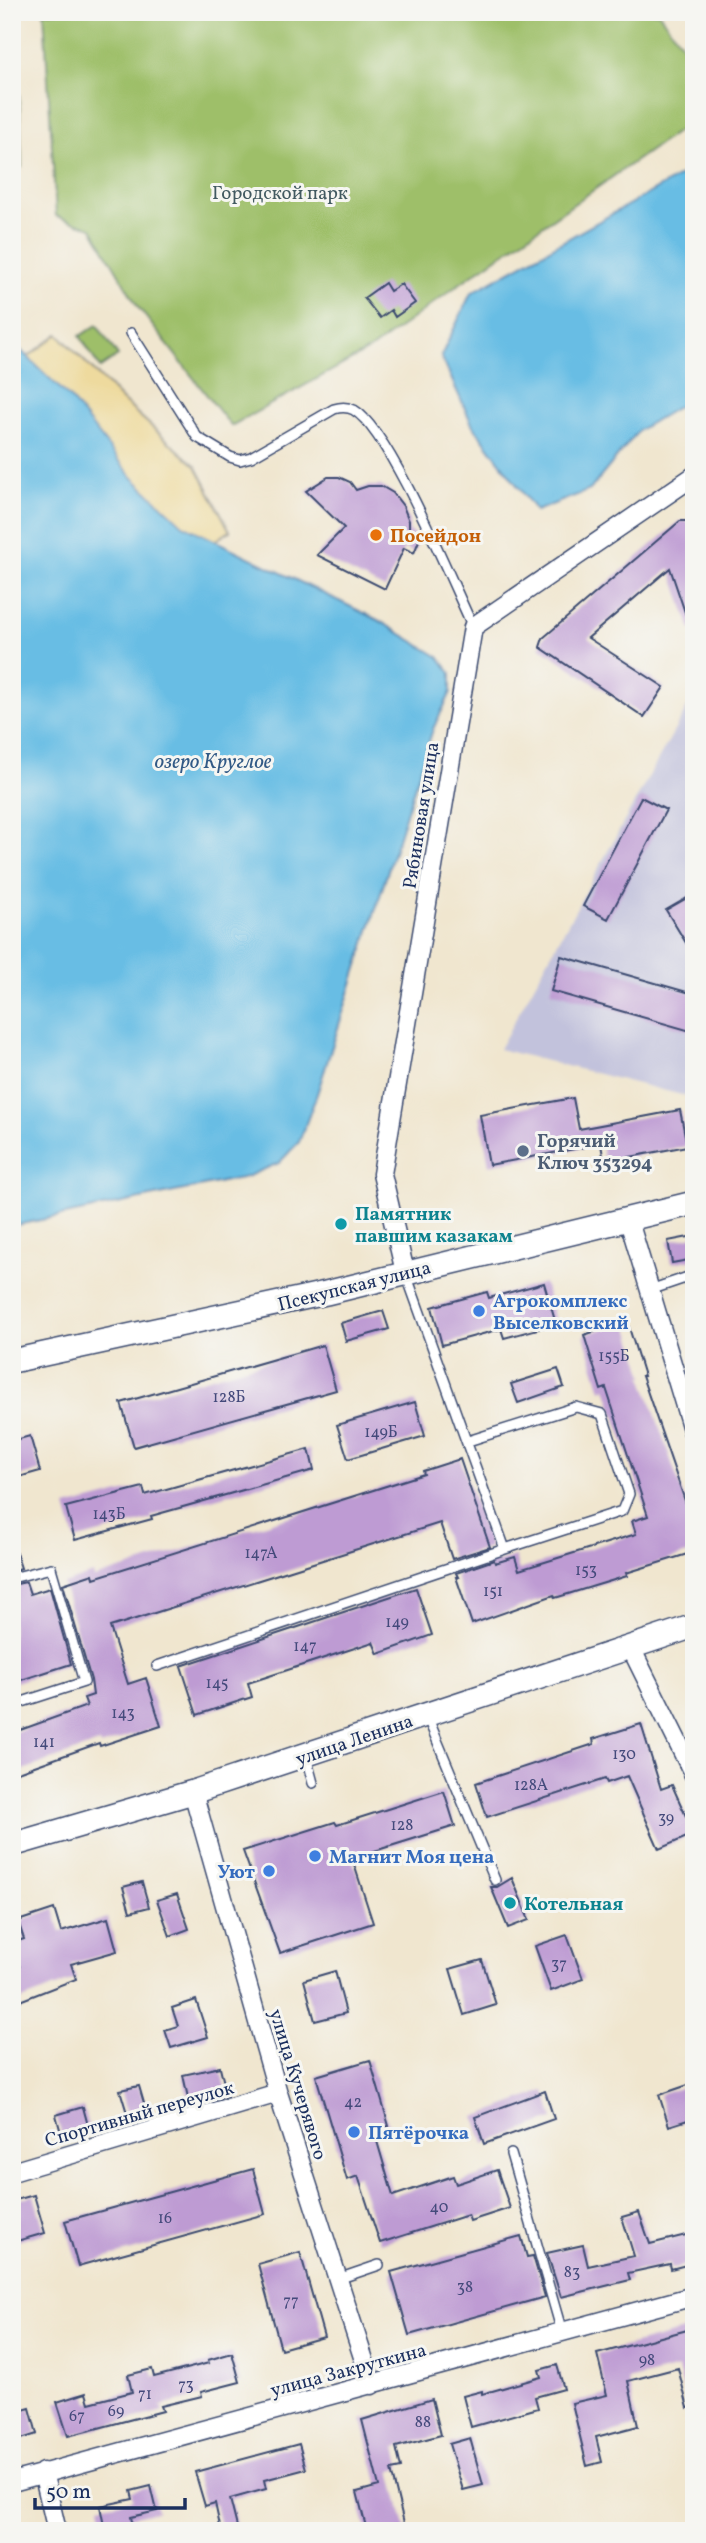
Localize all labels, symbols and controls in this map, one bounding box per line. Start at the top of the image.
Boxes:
park label: Городской парк [212,181,348,207]
place label: Посейдон [390,524,481,550]
marker: Посейдон [368,527,384,543]
street label: Рябиновая улица [398,740,446,891]
water label: озеро Круглое [155,748,272,777]
place label: Горячий Ключ 353294 [537,1129,652,1177]
marker: Горячий Ключ 353294 [515,1143,531,1159]
place label: Памятник павшим казакам [355,1202,513,1250]
marker: Памятник павшим казакам [333,1216,349,1232]
street label: Псекупская улица [275,1255,434,1319]
place label: Агрокомплекс Выселковский [493,1289,629,1337]
marker: Агрокомплекс Выселковский [471,1303,487,1319]
house number: 155Б [598,1346,630,1368]
house number: 128Б [213,1387,245,1409]
house number: 149Б [364,1422,398,1444]
house number: 143Б [92,1504,126,1526]
house number: 147А [244,1543,278,1565]
house number: 153 [575,1560,597,1582]
house number: 151 [483,1581,503,1603]
house number: 149 [385,1612,409,1634]
house number: 147 [293,1636,317,1658]
house number: 145 [206,1673,228,1695]
house number: 143 [111,1703,135,1725]
street label: улица Ленина [292,1709,417,1773]
house number: 141 [33,1732,55,1754]
house number: 130 [612,1744,636,1766]
house number: 128А [514,1775,548,1797]
house number: 39 [658,1808,674,1830]
house number: 128 [391,1815,413,1837]
place label: Магнит Моя цена [329,1845,494,1871]
marker: Магнит Моя цена [307,1848,323,1864]
place label: Уют [218,1860,256,1886]
marker: Уют [261,1863,277,1879]
place label: Котельная [524,1892,623,1918]
marker: Котельная [502,1895,518,1911]
house number: 37 [551,1954,567,1976]
street label: улица Кучерявого [262,2006,332,2163]
street label: Спортивный переулок [42,2075,237,2154]
house number: 42 [344,2092,362,2114]
place label: Пятёрочка [368,2121,469,2147]
marker: Пятёрочка [346,2124,362,2140]
house number: 40 [430,2197,448,2219]
house number: 16 [158,2208,172,2230]
house number: 83 [564,2262,580,2284]
house number: 38 [457,2277,473,2299]
house number: 77 [283,2291,299,2313]
street label: улица Закруткина [268,2338,429,2404]
house number: 98 [639,2350,655,2372]
house number: 73 [178,2375,194,2397]
house number: 71 [138,2384,152,2406]
house number: 69 [108,2401,124,2423]
house number: 67 [69,2406,85,2428]
house number: 88 [415,2412,431,2434]
scale bar [35,2466,186,2510]
text: 50 m [46,2478,91,2507]

